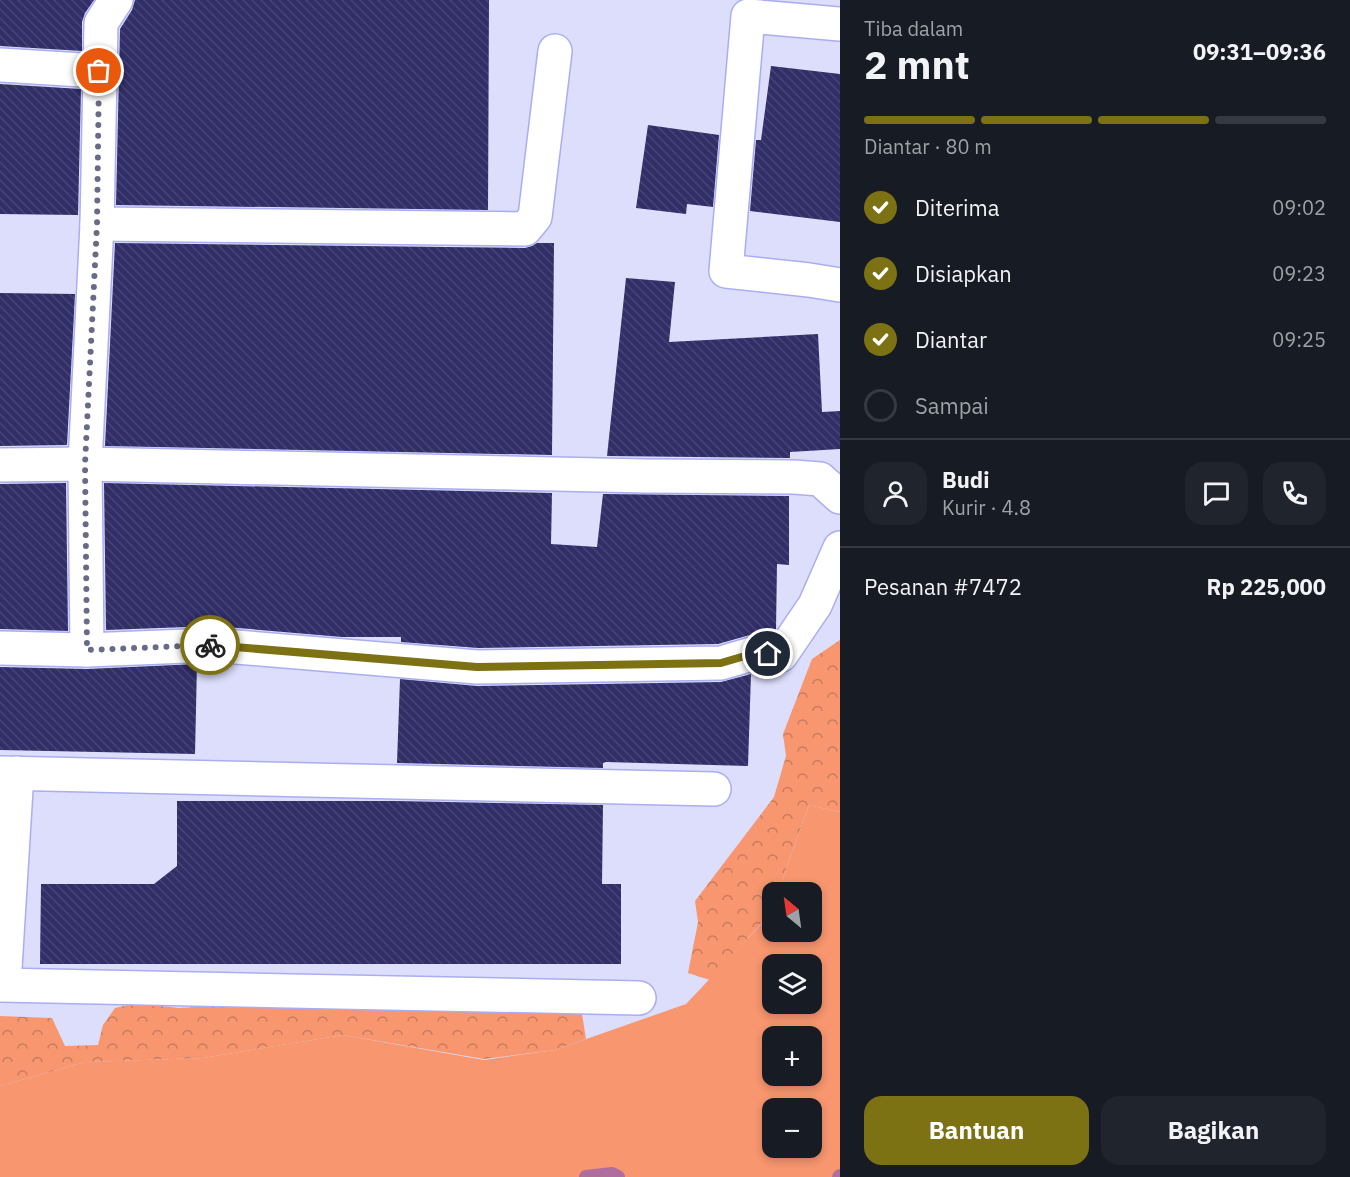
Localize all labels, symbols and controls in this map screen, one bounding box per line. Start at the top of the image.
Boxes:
text: Tiba dalam [864,15,963,42]
text: 09:31–09:36 [1193,37,1326,66]
text: 2 mnt [864,39,970,90]
pin [73,45,124,96]
icon: bag [82,54,115,87]
text: Diantar · 80 m [864,133,992,160]
icon: check [864,191,897,224]
text: Diterima [915,193,1000,222]
text: 09:02 [1272,194,1326,221]
icon: check [864,257,897,290]
text: Disiapkan [915,259,1012,288]
text: 09:23 [1272,260,1326,287]
icon: check [864,323,897,356]
text: Diantar [915,325,987,354]
text: 09:25 [1272,326,1326,353]
text: Sampai [915,391,989,420]
button: person [864,462,927,525]
button: chat [1185,462,1248,525]
button: phone [1263,462,1326,525]
text: Budi [942,465,989,494]
text: Kurir · 4.8 [942,494,1031,521]
text: Pesanan #7472 [864,572,1022,601]
text: Rp 225,000 [1207,572,1326,601]
courier [180,615,240,675]
pin [742,628,793,679]
icon: bike [194,629,227,662]
icon: home [751,637,784,670]
north arrow [762,882,822,942]
map controls [762,882,822,1158]
button: layers [762,954,822,1014]
button: + [762,1026,822,1086]
button: Bantuan [864,1096,1089,1165]
button: Bagikan [1101,1096,1326,1165]
button: − [762,1098,822,1158]

